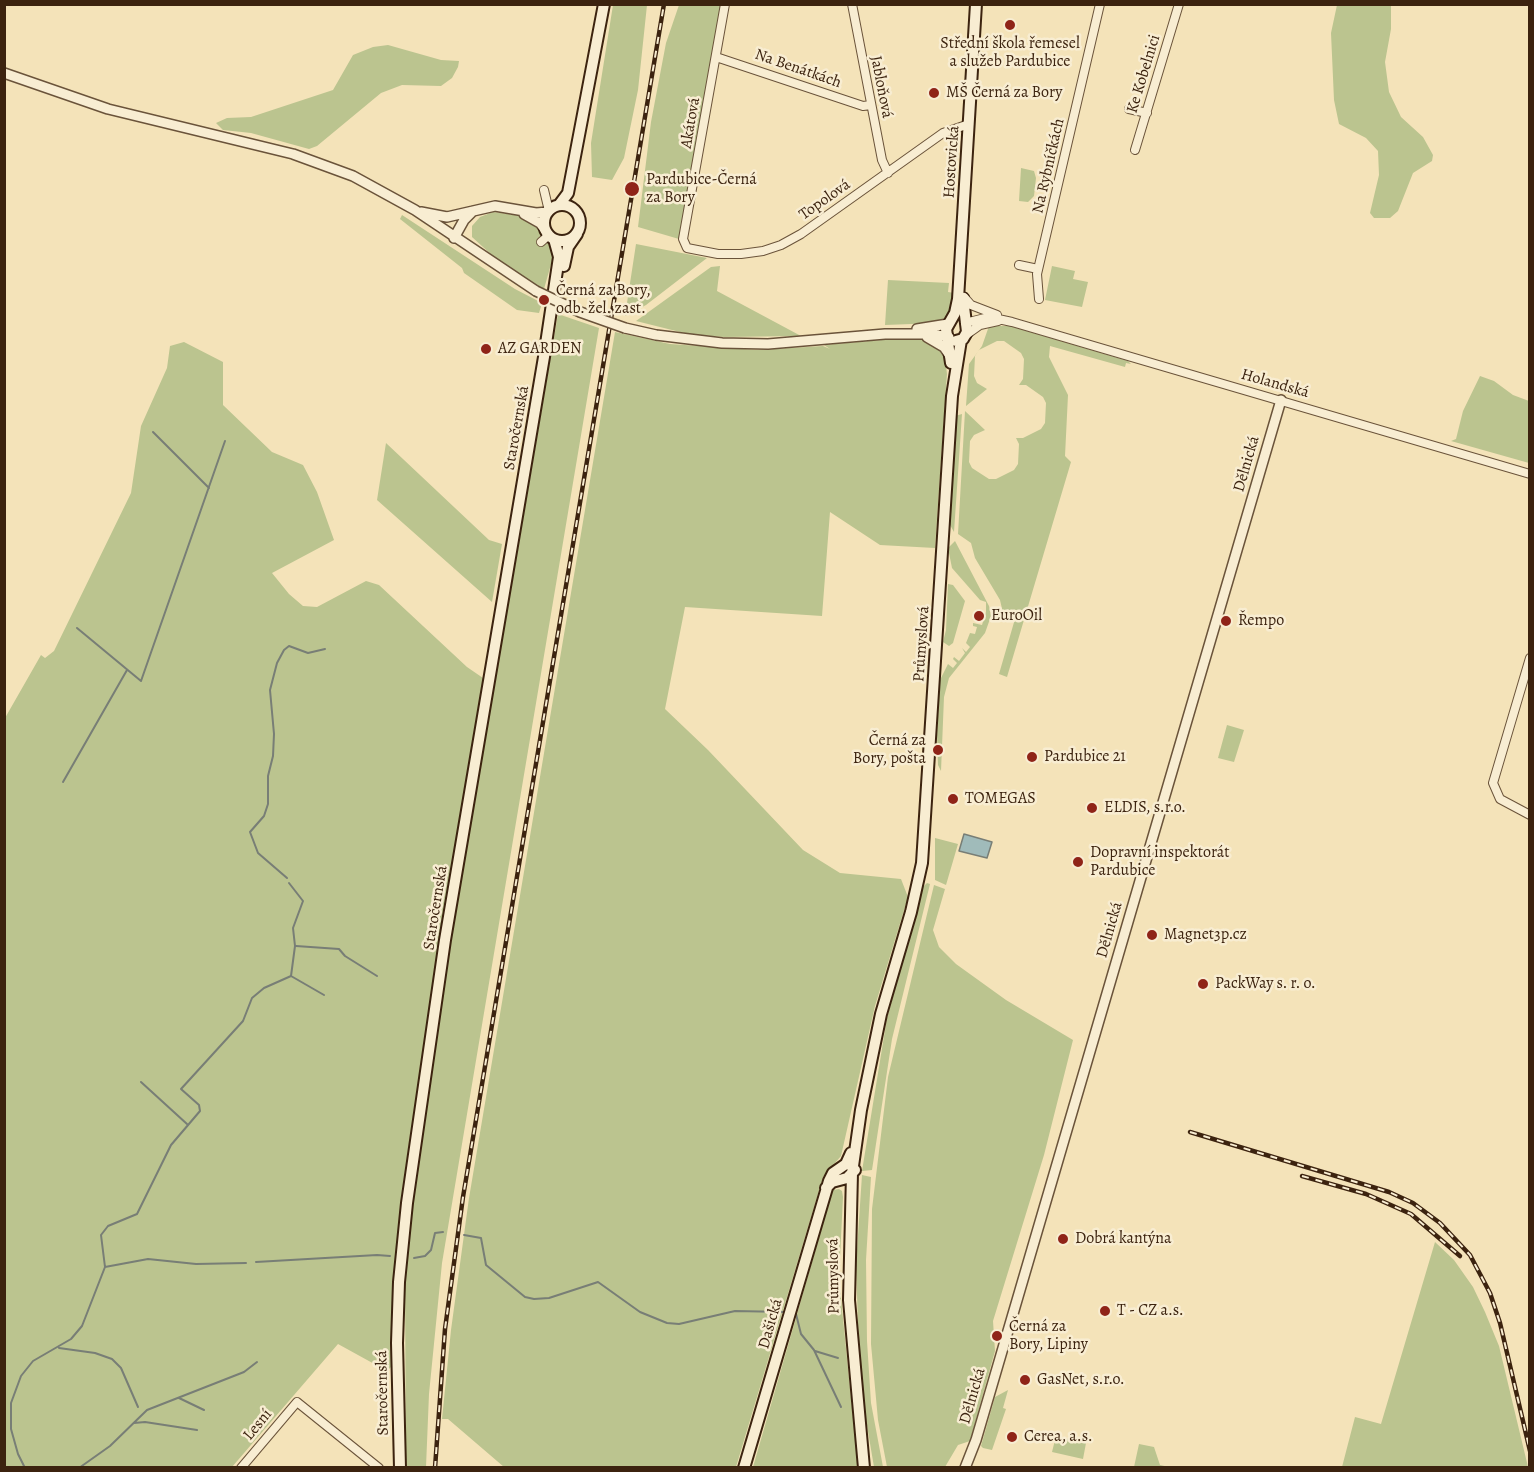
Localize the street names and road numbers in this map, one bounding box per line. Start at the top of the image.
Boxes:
street label: Ke Kobelnici [1123,32,1165,116]
street label: Na Benátkách [752,45,844,93]
street label: Jabloňová [866,54,896,120]
street label: Akátová [677,96,705,150]
street label: Na Rybníčkách [1029,117,1069,215]
street label: Hostovická [940,125,964,199]
street label: Topolová [796,175,854,225]
street label: Holandská [1239,365,1311,403]
street label: Staročernská [500,384,534,472]
street label: Dělnická [1230,434,1264,494]
street label: Průmyslová [910,605,934,683]
street label: Staročernská [420,864,452,952]
street label: Dělnická [1093,900,1127,960]
street label: Průmyslová [824,1238,844,1314]
street label: Dašická [755,1297,787,1351]
street label: Staročernská [373,1350,393,1436]
street label: Dělnická [956,1366,990,1426]
street label: Lesní [240,1405,276,1445]

